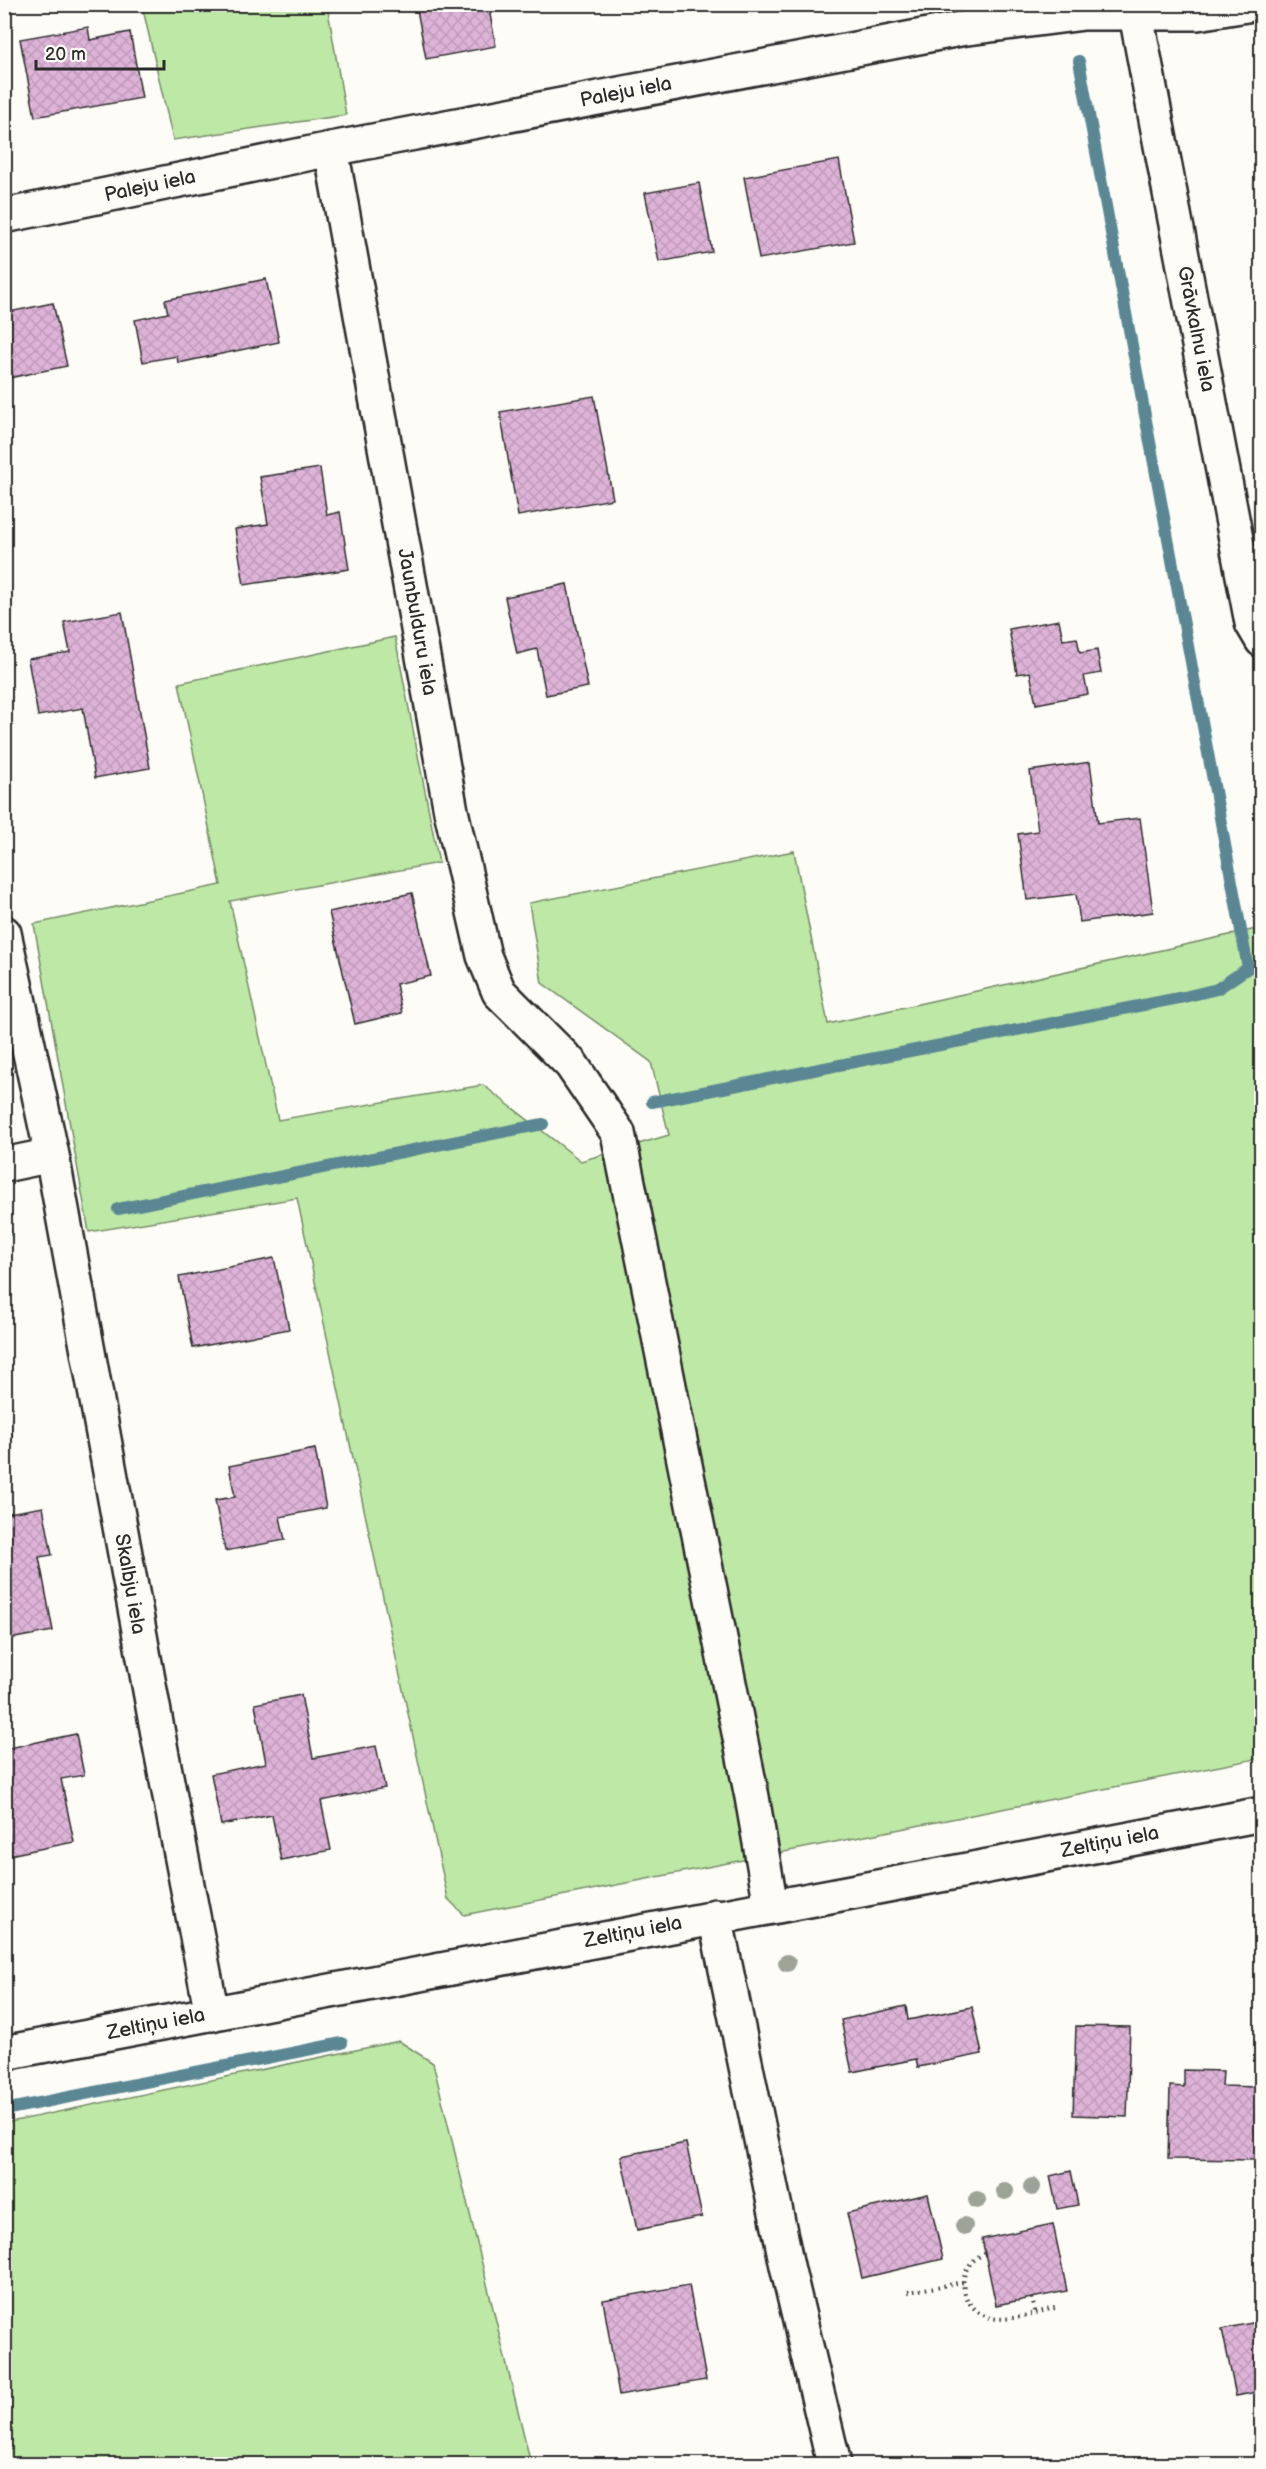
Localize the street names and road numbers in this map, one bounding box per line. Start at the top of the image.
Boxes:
street label: Paleju iela [578,71,674,113]
street label: Paleju iela [102,165,198,207]
street label: Grāvkalnu iela [1172,264,1220,394]
street label: Jaunbulduru iela [392,547,442,697]
street label: Skalbju iela [109,1532,151,1636]
street label: Zeltiņu iela [1058,1821,1161,1863]
street label: Zeltiņu iela [581,1911,684,1953]
street label: Zeltiņu iela [104,2003,207,2045]

